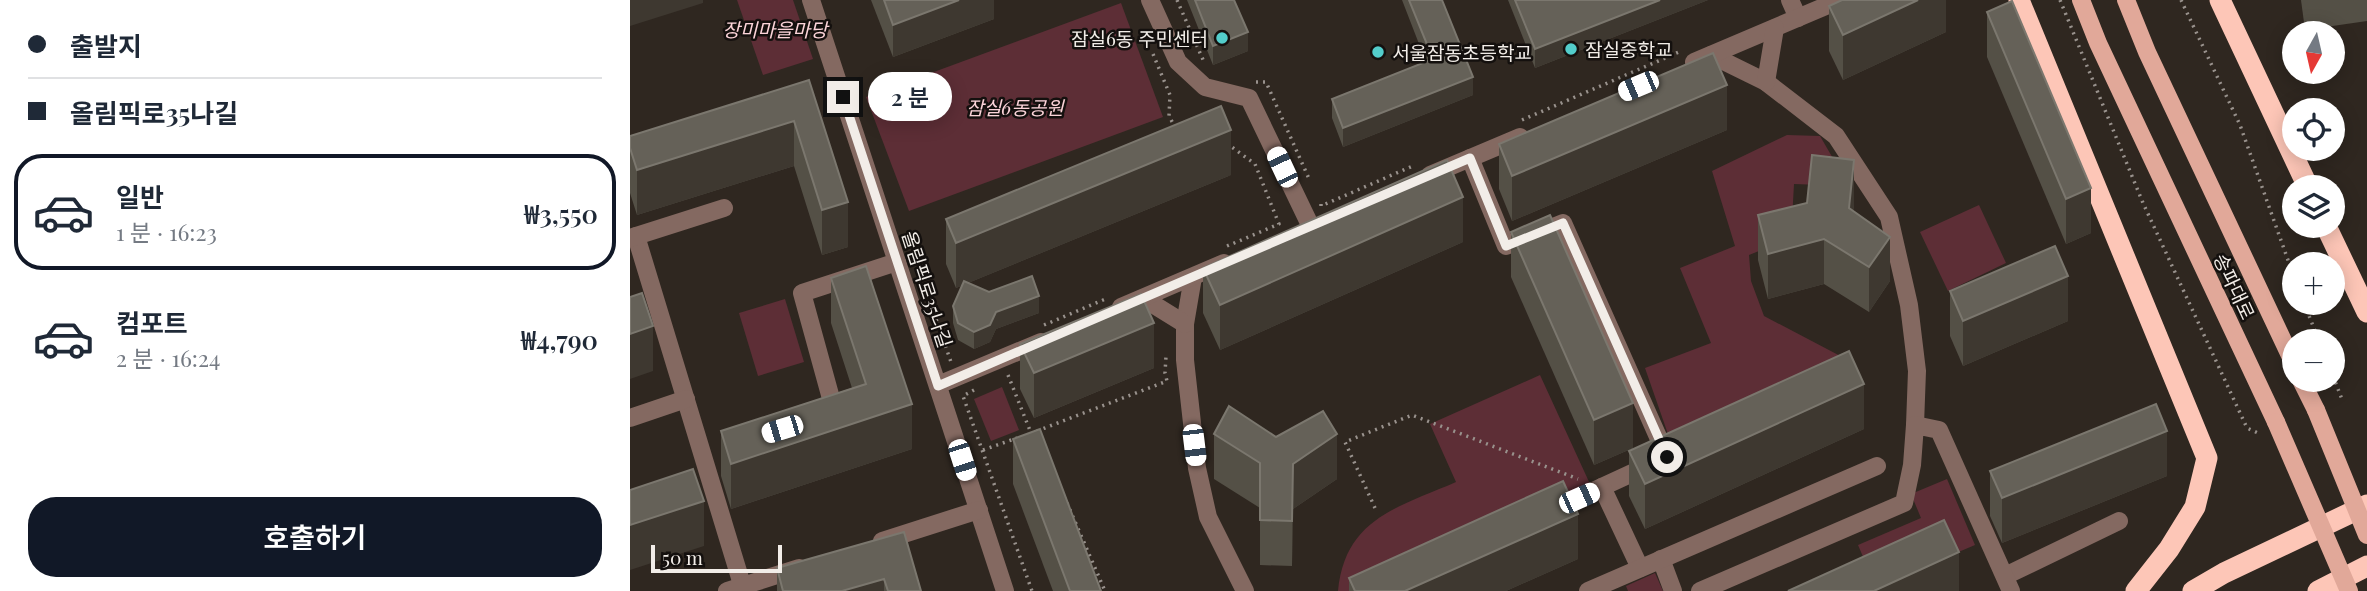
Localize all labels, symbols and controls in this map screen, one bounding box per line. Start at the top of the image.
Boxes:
park label: 장미마을마당 [723,16,830,42]
north arrow [2282,21,2345,84]
map controls [2282,21,2345,392]
place label: 잠실6동 주민센터 [1071,25,1208,51]
text: 출발지 [70,28,142,63]
marker: 잠실6동 주민센터 [1214,30,1230,46]
place label: 잠실중학교 [1585,36,1672,62]
place label: 서울잠동초등학교 [1392,39,1532,65]
marker: 잠실중학교 [1563,41,1579,57]
marker: 서울잠동초등학교 [1370,44,1386,60]
car [1615,68,1662,104]
callout: 2 분 [868,72,952,122]
route end [827,81,859,113]
text: 2 분 [891,81,929,112]
park label: 잠실6동공원 [966,94,1065,120]
text: 올림픽로35나길 [70,95,238,130]
button: locate [2282,98,2345,161]
car [1264,144,1301,190]
button: layers [2282,175,2345,238]
text: 일반 [116,179,164,214]
icon: car [32,181,95,244]
text: ₩3,550 [524,196,598,231]
text: 1 분 · 16:23 [116,216,217,247]
street label: 올림픽로35나길 [897,227,959,351]
street label: 송파대로 [2208,249,2262,323]
button: + [2282,252,2345,315]
text: 컴포트 [116,305,188,340]
icon: car [32,307,95,370]
text: ₩4,790 [521,322,598,357]
button: − [2282,329,2345,392]
text: 2 분 · 16:24 [116,342,220,373]
car [759,413,806,445]
car [1182,423,1207,467]
car [946,437,979,483]
route start [1651,441,1683,473]
car [1556,480,1603,516]
button: 호출하기 [28,497,602,577]
scale bar [651,542,782,574]
text: 50 m [662,544,703,570]

